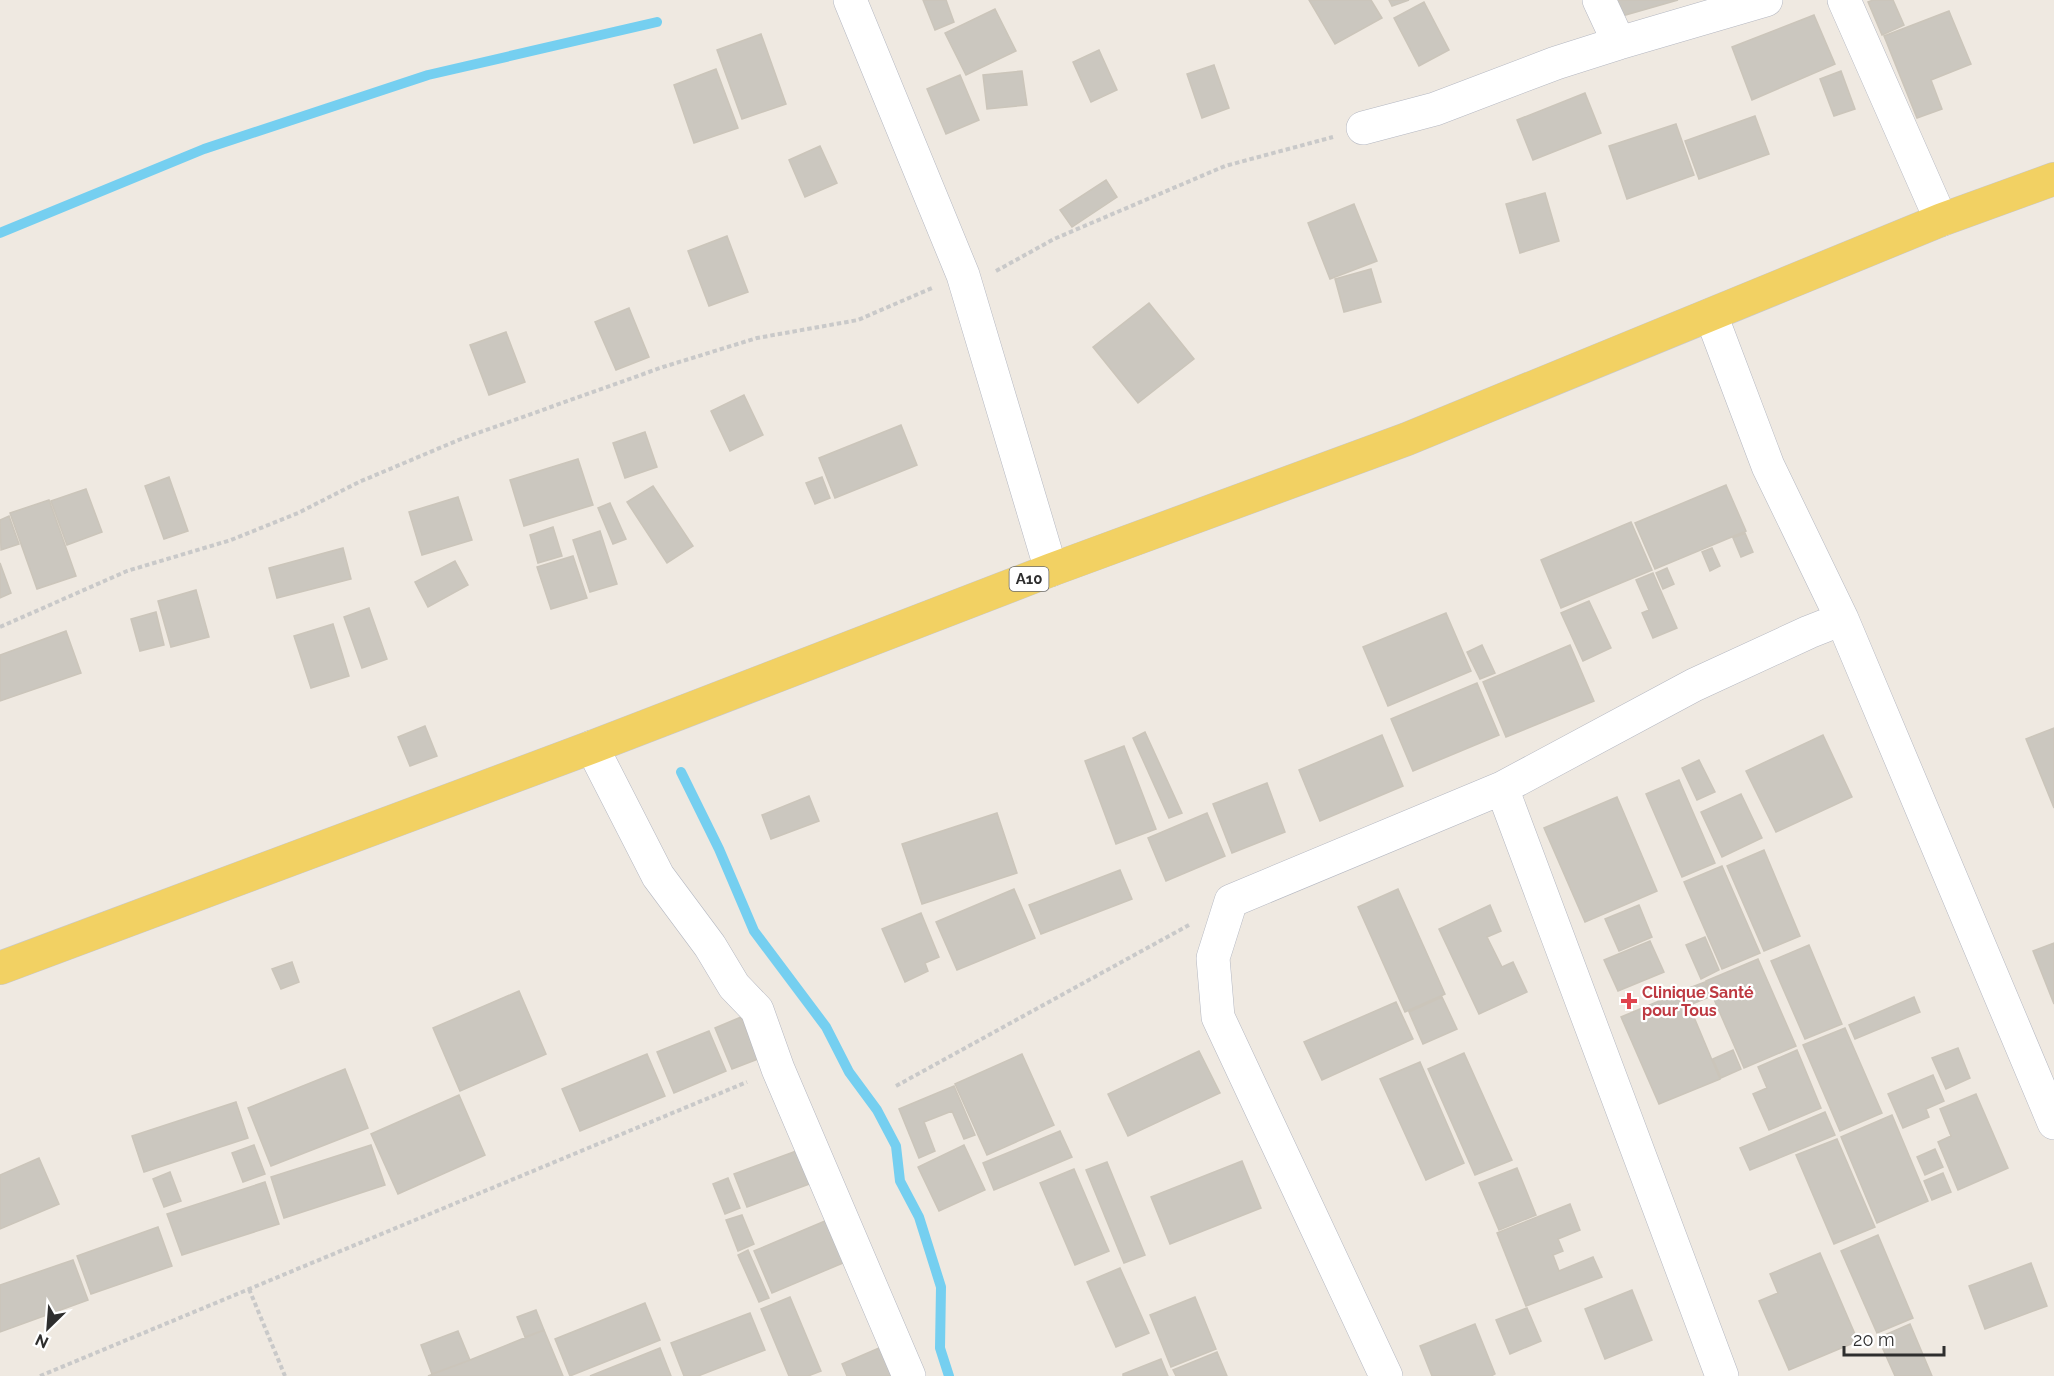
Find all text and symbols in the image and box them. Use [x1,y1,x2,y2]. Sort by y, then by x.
road number: A10 [1010,567,1048,591]
place label: Clinique Santé pour Tous [1642,983,1754,1020]
marker: Clinique Santé pour Tous [1620,992,1638,1010]
north arrow [18,1298,78,1358]
scale bar [1844,1319,1944,1357]
text: 20 m [1853,1329,1895,1350]
text: N [32,1330,51,1352]

